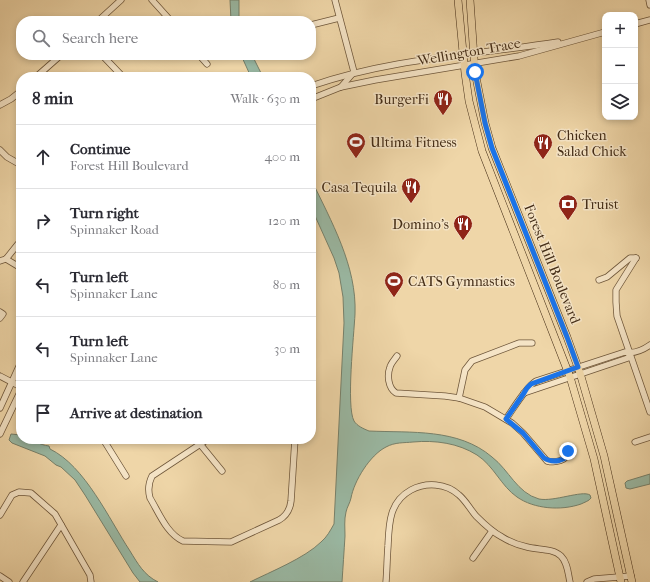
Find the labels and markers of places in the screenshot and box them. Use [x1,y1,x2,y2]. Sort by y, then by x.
restaurant icon: BurgerFi [432,88,454,116]
place label: BurgerFi [374,91,429,108]
place label: Chicken Salad Chick [557,127,627,160]
sports icon: Ultima Fitness [345,131,367,159]
restaurant icon: Chicken Salad Chick [532,132,554,160]
place label: Ultima Fitness [370,134,457,151]
restaurant icon: Casa Tequila [400,176,422,204]
place label: Casa Tequila [322,179,398,196]
bank icon: Truist [557,193,579,221]
place label: Truist [582,196,619,213]
restaurant icon: Domino's [452,213,474,241]
place label: Domino's [392,216,449,233]
sports icon: CATS Gymnastics [383,270,405,298]
place label: CATS Gymnastics [408,273,515,290]

